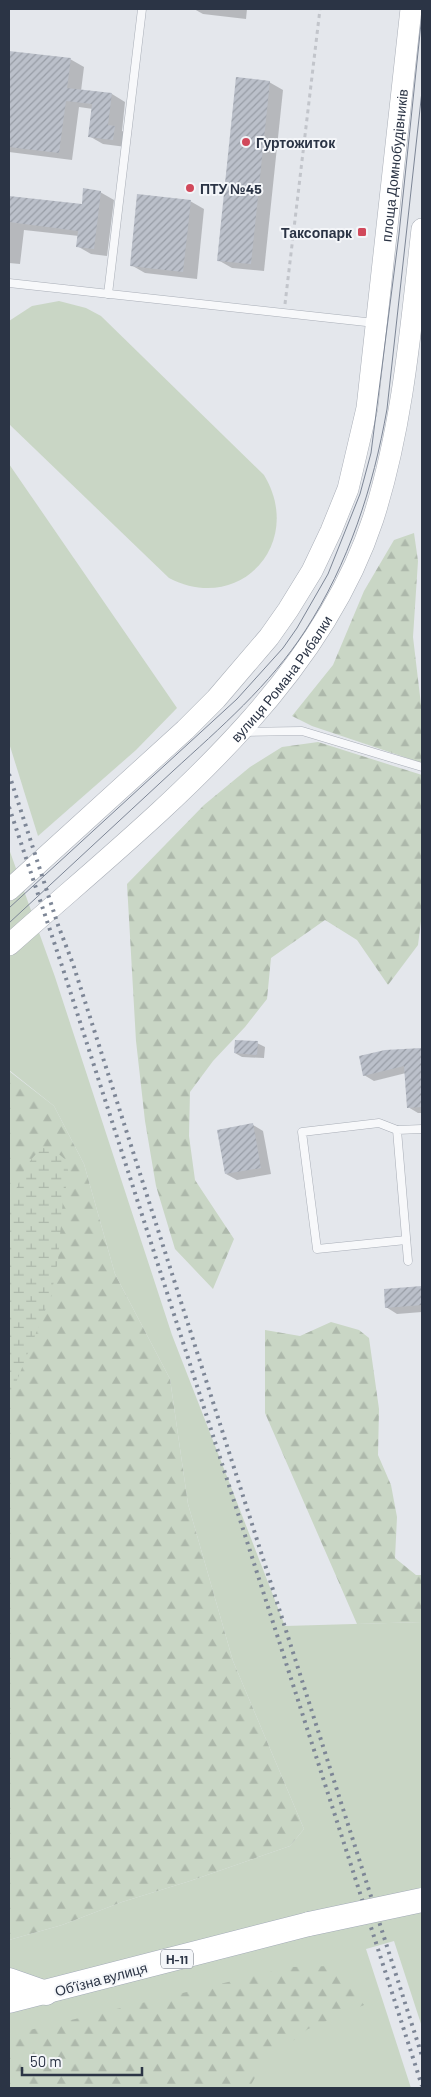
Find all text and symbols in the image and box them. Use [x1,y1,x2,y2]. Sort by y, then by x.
street label: площа Домнобудівників [377,88,411,243]
place label: Гуртожиток [256,134,336,151]
marker: Гуртожиток [240,136,252,148]
place label: ПТУ №45 [200,180,262,197]
marker: ПТУ №45 [184,182,196,194]
place label: Таксопарк [281,224,353,241]
marker: Таксопарк [356,226,368,238]
street label: вулиця Романа Рибалки [227,612,335,745]
road number: Н-11 [161,1950,193,1968]
street label: Обʼїзна вулиця [53,1959,149,1999]
scale bar [22,2044,142,2076]
text: 50 m [30,2052,62,2070]

